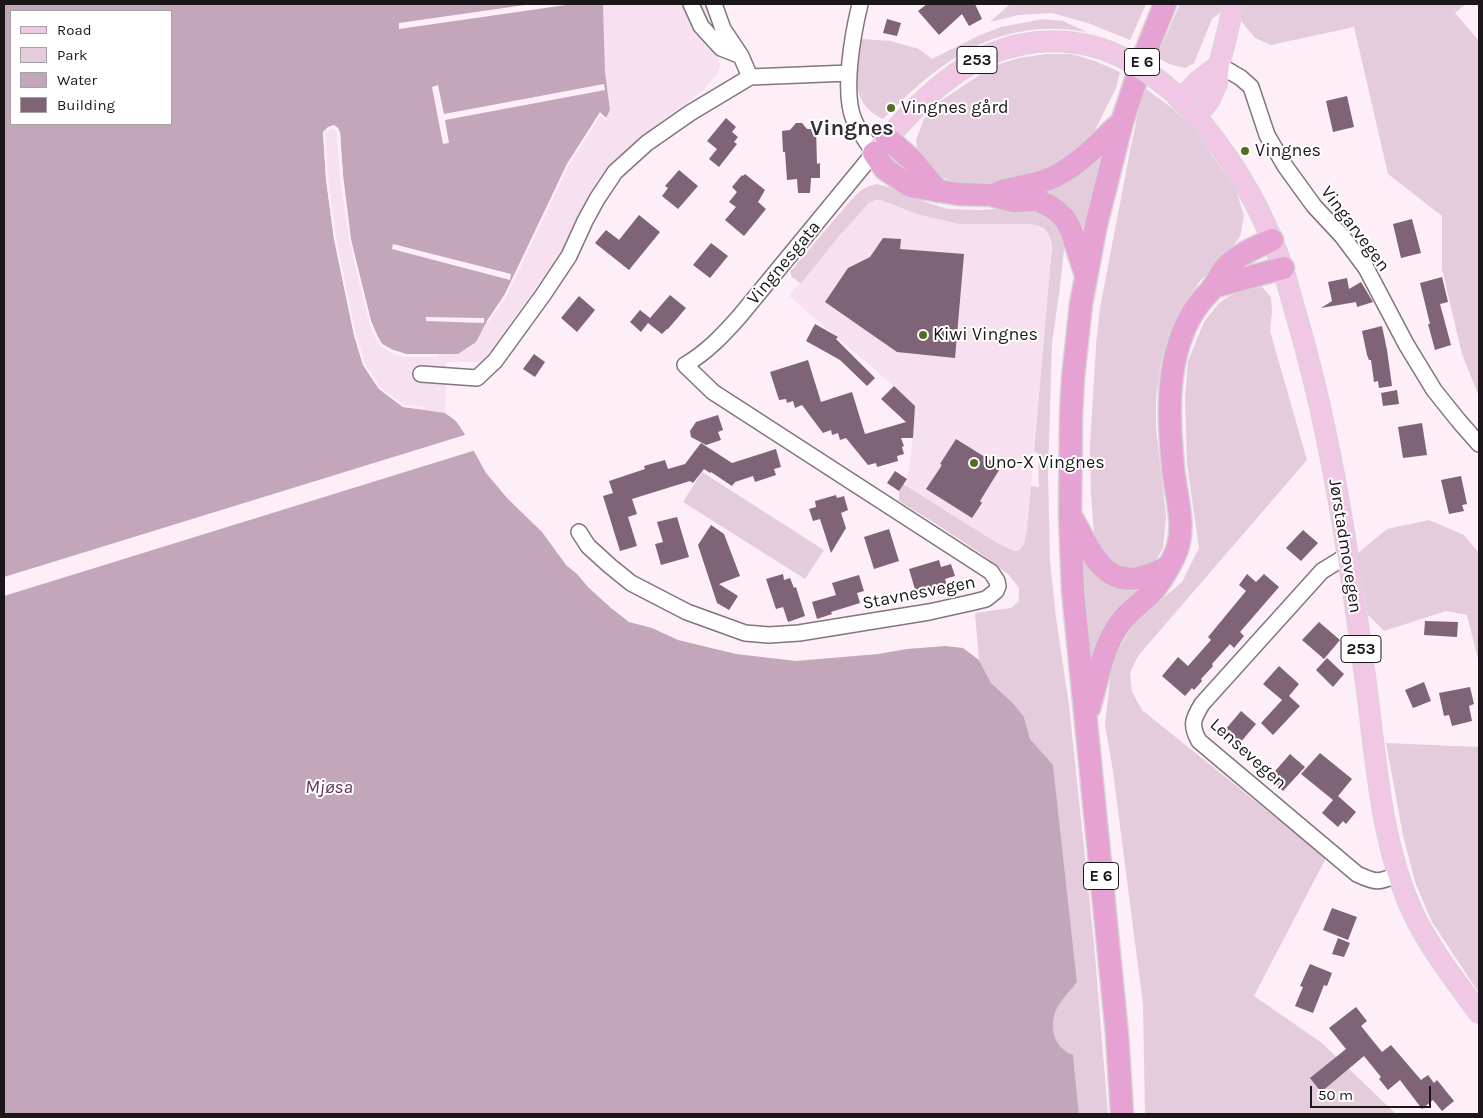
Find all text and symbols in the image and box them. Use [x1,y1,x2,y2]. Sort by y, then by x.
legend [10,10,172,125]
text: Road [57,21,92,39]
text: Park [57,46,87,64]
road number: 253 [957,46,997,74]
road number: E 6 [1124,48,1160,76]
text: Water [57,71,97,89]
text: Building [57,96,115,114]
place label: Vingnes gård [901,97,1009,119]
marker: Vingnes gård [885,102,897,114]
district label: Vingnes [810,116,894,142]
place label: Vingnes [1255,140,1321,162]
marker: Vingnes [1239,145,1251,157]
street label: Vingarvegen [1316,182,1394,276]
street label: Vingnesgata [743,217,825,309]
place label: Kiwi Vingnes [933,324,1038,346]
marker: Kiwi Vingnes [917,329,929,341]
place label: Uno-X Vingnes [984,452,1105,474]
marker: Uno-X Vingnes [968,457,980,469]
street label: Jørstadmovegen [1324,477,1366,615]
street label: Stavnesvegen [861,571,977,615]
road number: 253 [1341,636,1381,662]
street label: Lensevegen [1205,714,1291,794]
water label: Mjøsa [305,777,353,799]
road number: E 6 [1084,862,1118,889]
scale bar [1313,1076,1434,1108]
text: 50 m [1318,1086,1353,1104]

